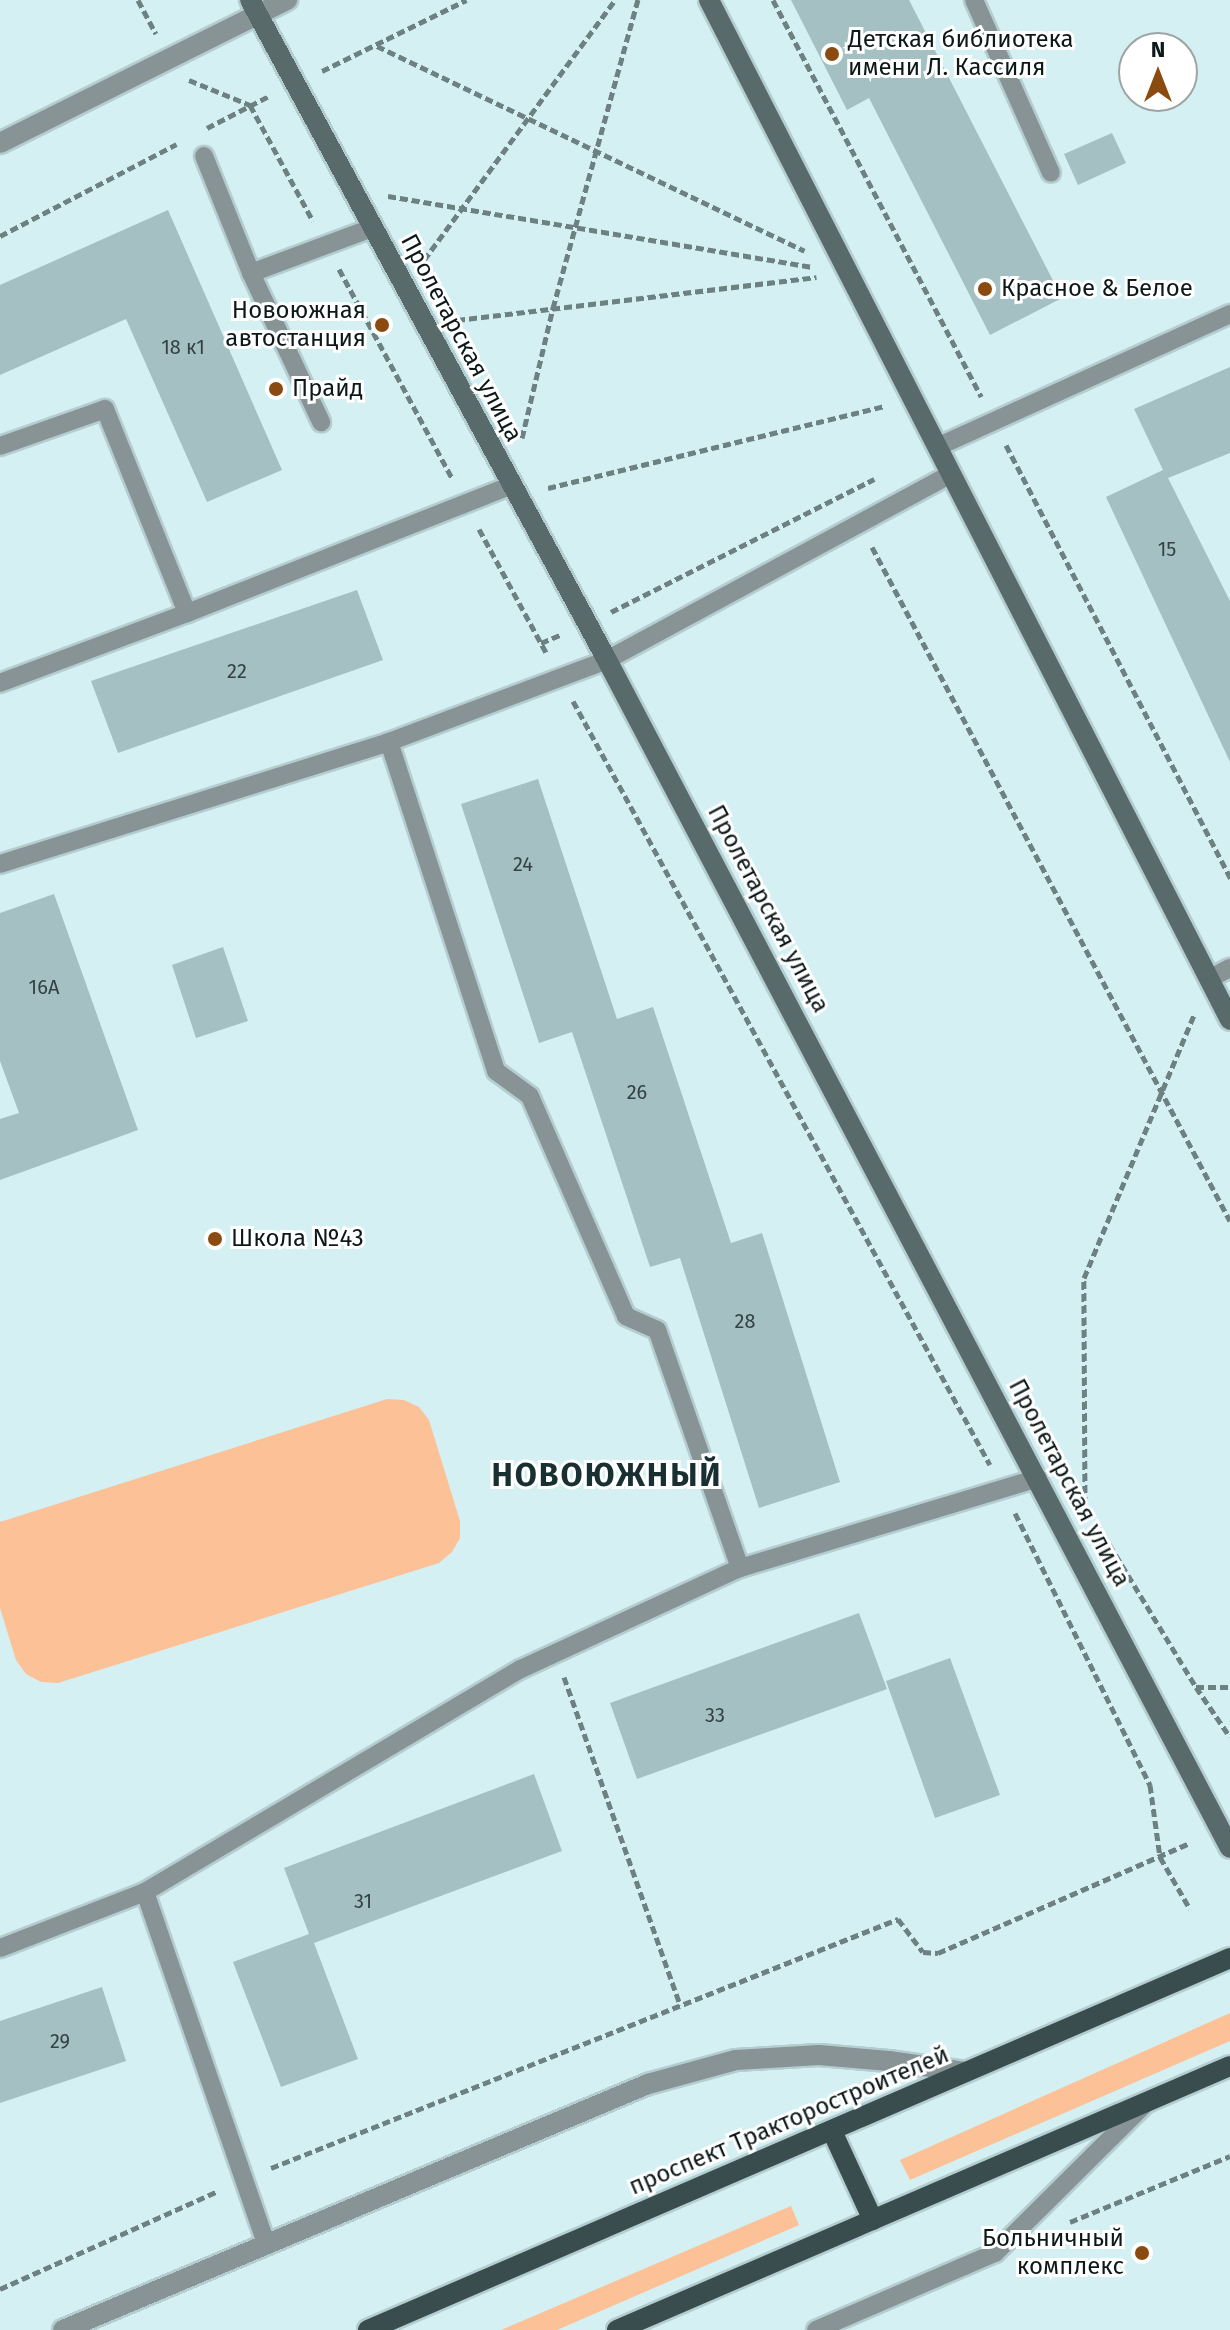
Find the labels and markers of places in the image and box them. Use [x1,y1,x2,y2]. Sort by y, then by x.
place label: Детская библиотека имени Л. Кассиля [848,26,1074,82]
marker: Детская библиотека имени Л. Кассиля [823,45,841,63]
place label: Красное & Белое [1001,275,1193,303]
marker: Красное & Белое [976,280,994,298]
place label: Новоюжная автостанция [225,297,366,353]
marker: Новоюжная автостанция [373,316,391,334]
place label: Прайд [292,375,363,403]
marker: Прайд [267,380,285,398]
place label: Школа №43 [231,1225,364,1253]
marker: Школа №43 [206,1230,224,1248]
place label: Больничный комплекс [982,2225,1124,2281]
marker: Больничный комплекс [1131,2242,1153,2264]

